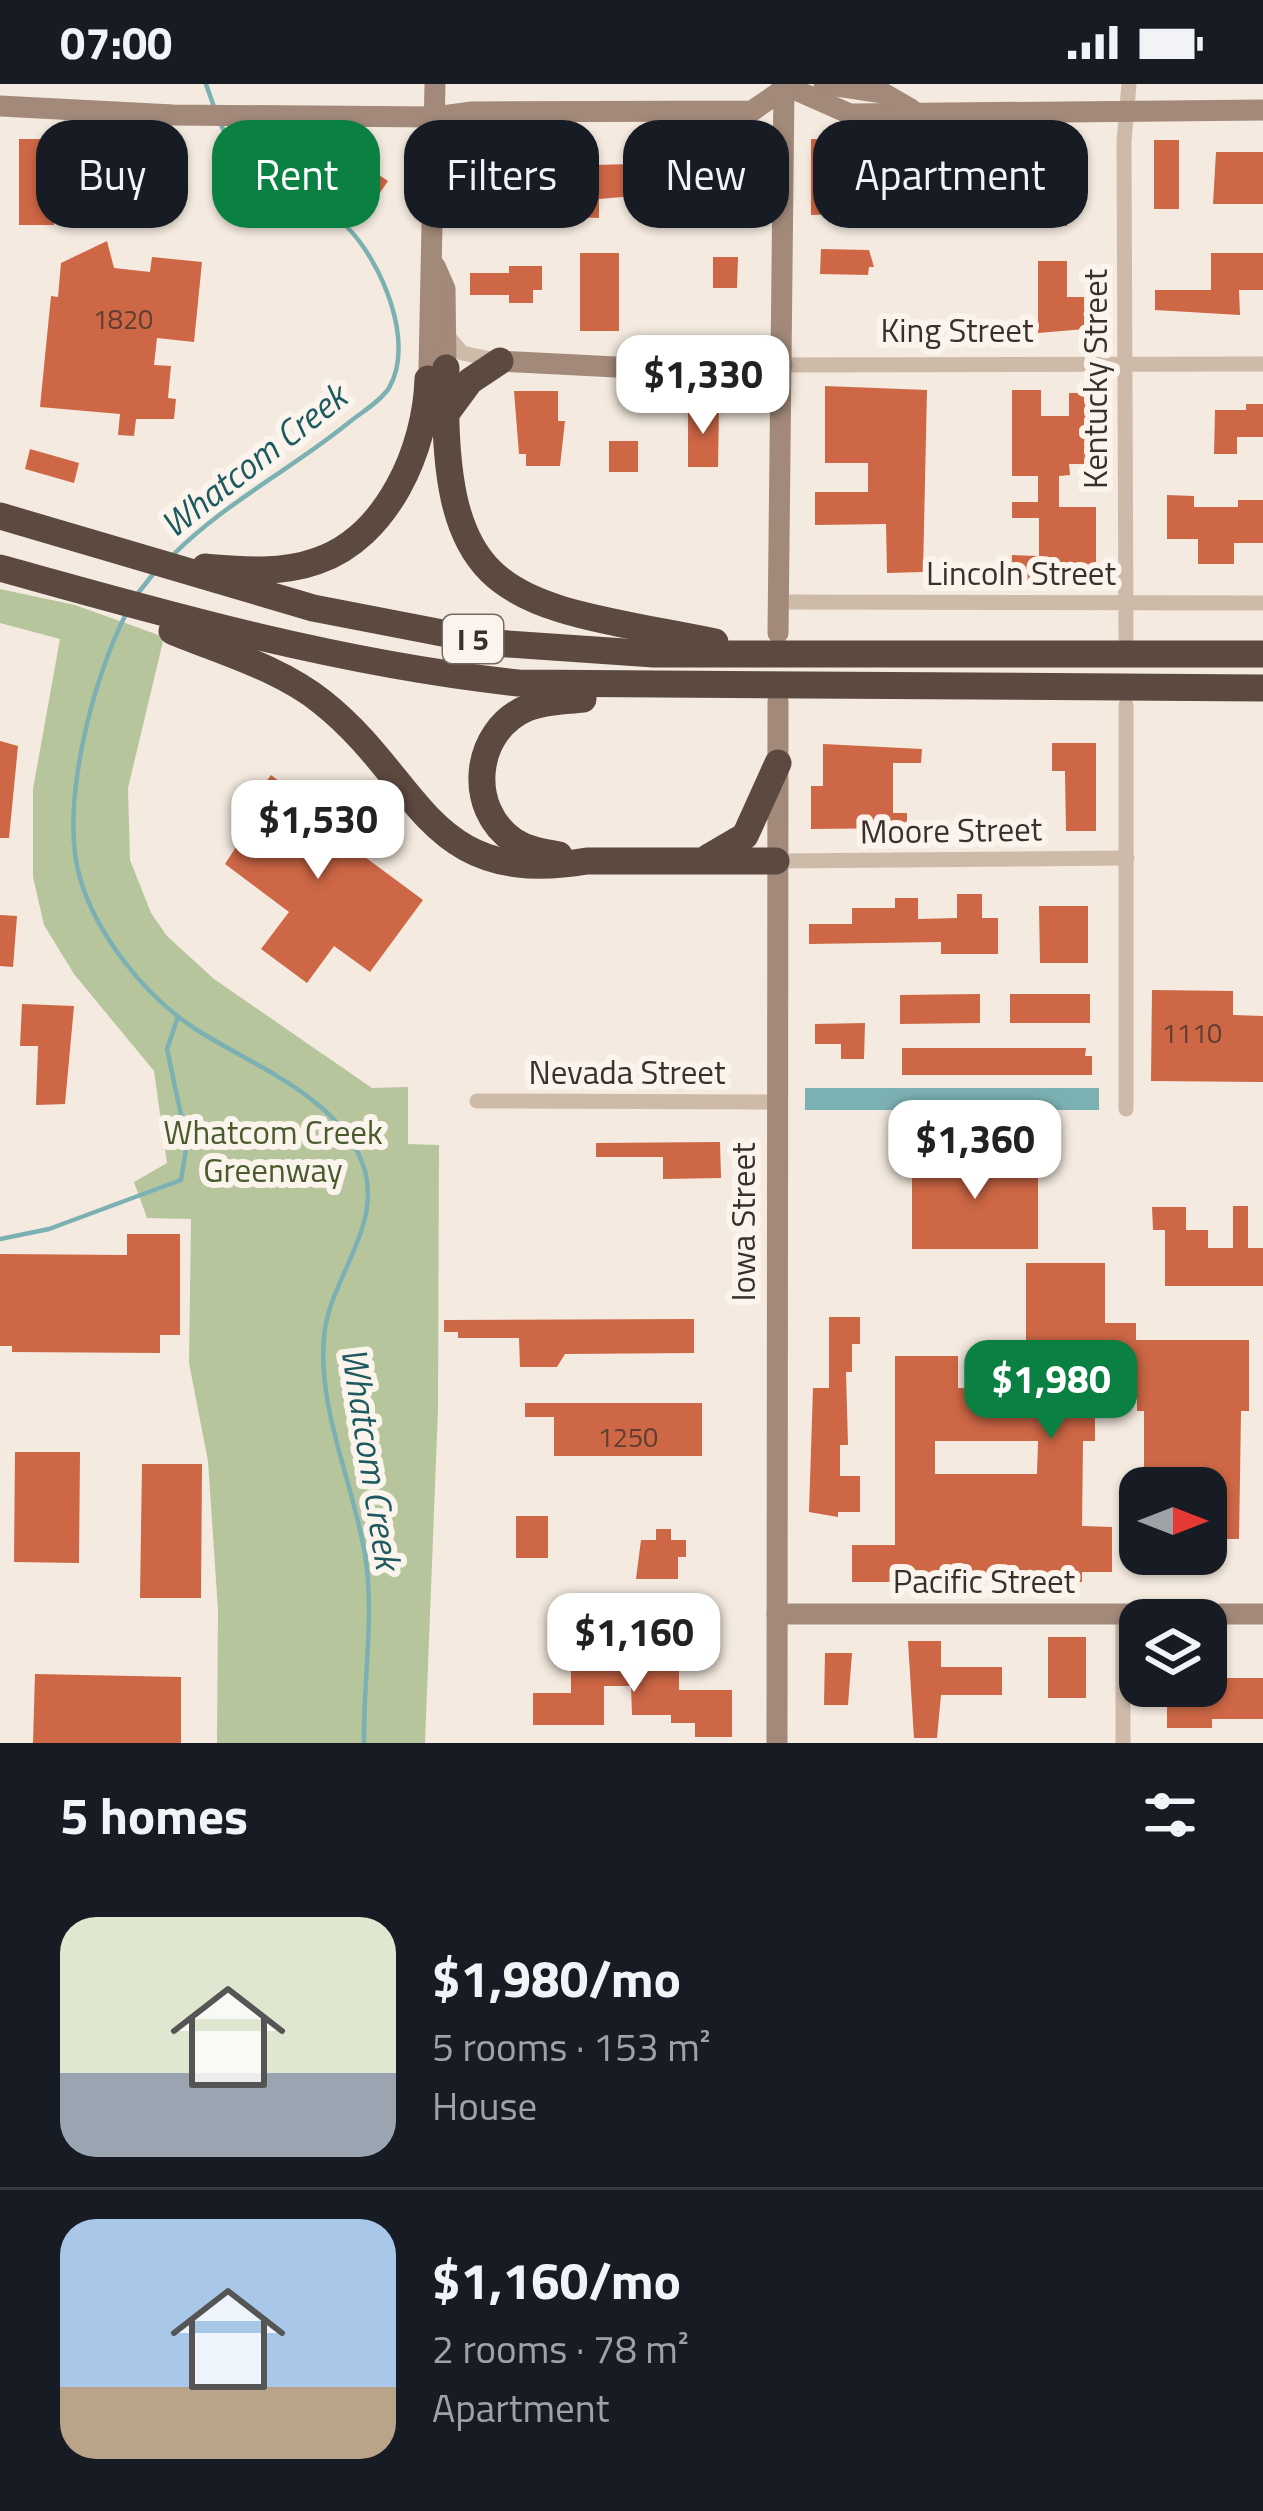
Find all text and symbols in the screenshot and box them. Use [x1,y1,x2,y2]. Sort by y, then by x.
text: 07:00 [60,8,172,76]
chip: Buy [36,120,188,228]
chip: Rent [212,120,380,228]
chip: Filters [404,120,599,228]
chip: New [623,120,789,228]
chip: Apartment [813,120,1088,228]
street label: Kentucky Street [1070,269,1120,489]
house number: 1820 [93,298,153,339]
street label: King Street [880,305,1034,355]
pin: $1,330 [605,335,801,437]
text: $1,330 [643,344,763,403]
water label: Whatcom Creek [148,367,361,550]
street label: Lincoln Street [926,548,1116,598]
road number: I 5 [443,615,503,663]
pin: $1,530 [220,780,416,882]
text: $1,530 [258,789,378,848]
street label: Moore Street [859,803,1043,857]
house number: 1110 [1162,1012,1222,1053]
street label: Nevada Street [528,1047,726,1097]
pin: $1,360 [877,1100,1073,1202]
park label: Whatcom Creek Greenway [163,1107,383,1195]
text: $1,360 [915,1109,1035,1168]
street label: Iowa Street [718,1142,768,1302]
pin: $1,980 [953,1340,1149,1442]
water label: Whatcom Creek [327,1343,417,1577]
text: $1,980 [991,1349,1111,1408]
house number: 1250 [598,1416,658,1457]
north arrow [1119,1467,1227,1575]
map controls [1119,1467,1227,1707]
street label: Pacific Street [893,1556,1076,1606]
pin: $1,160 [536,1593,732,1695]
button: layers [1119,1599,1227,1707]
text: $1,160 [574,1602,694,1661]
text: 5 homes [60,1776,248,1854]
icon: filters [1137,1782,1203,1848]
text: $1,980/mo [432,1939,681,2017]
icon: home [156,1965,300,2109]
text: 5 rooms · 153 m² [432,2017,711,2076]
text: House [432,2076,537,2135]
text: $1,160/mo [432,2241,681,2319]
icon: home [156,2267,300,2411]
text: 2 rooms · 78 m² [432,2319,689,2378]
text: Apartment [432,2378,609,2437]

